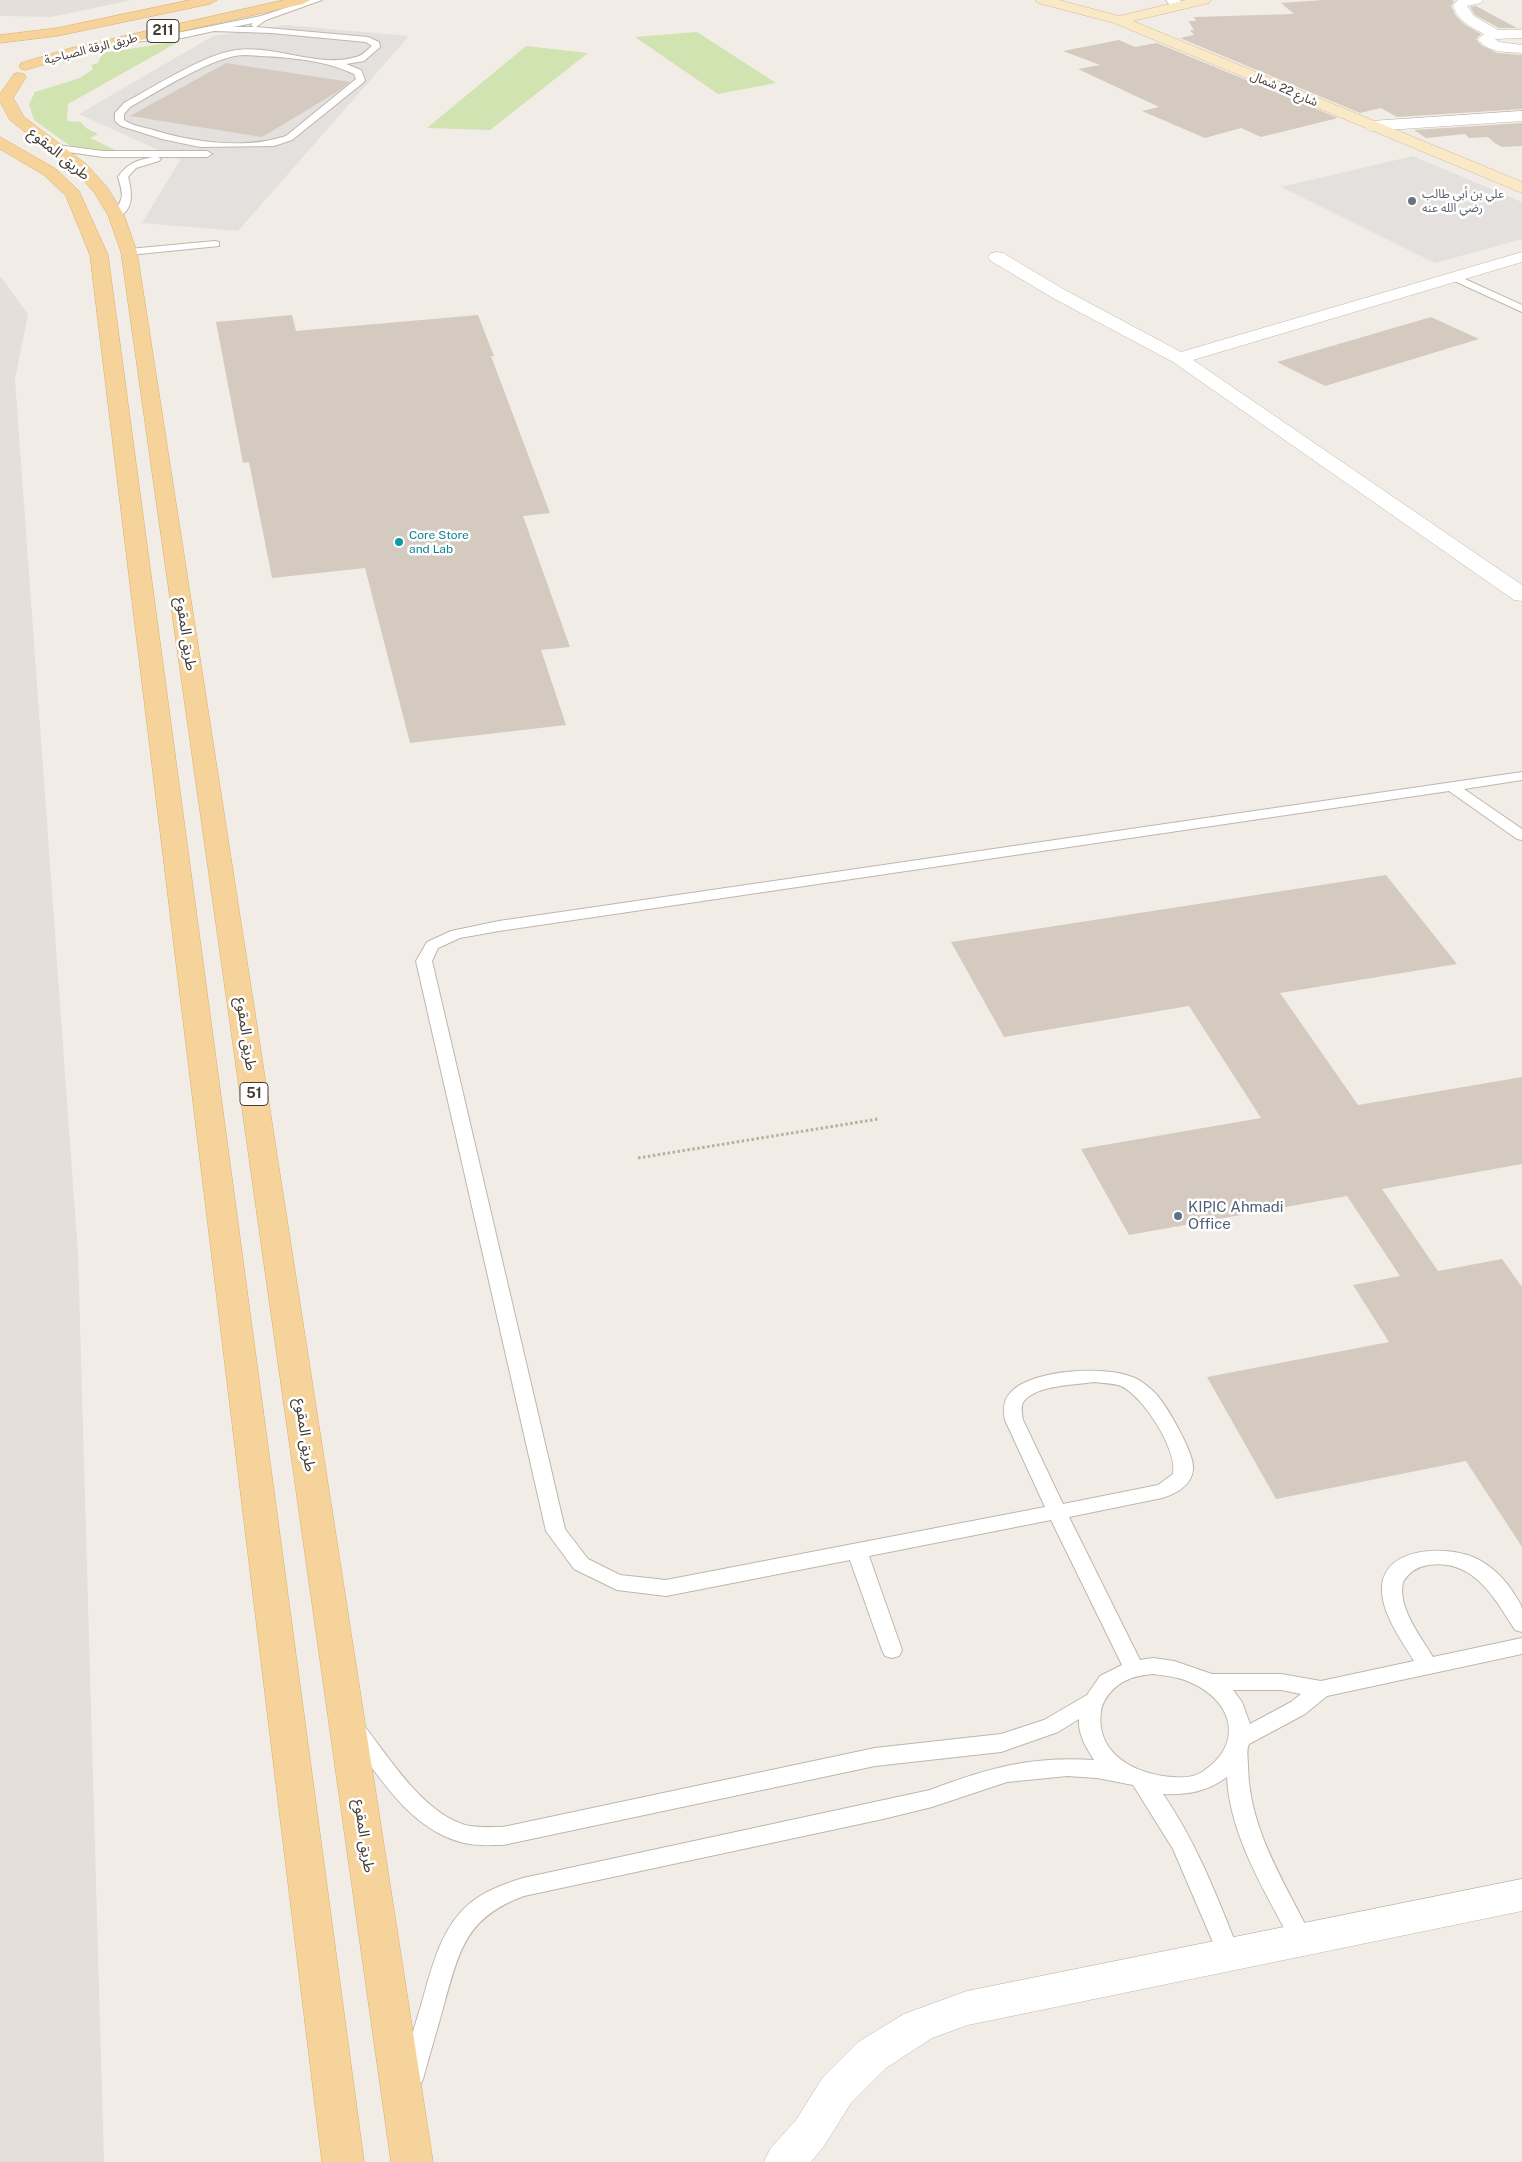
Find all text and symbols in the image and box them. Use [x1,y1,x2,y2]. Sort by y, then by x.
road number: 211 [147,20,179,42]
street label: طريق الرقة الصباحية [43,30,139,68]
street label: شارع 22 شمال [1248,68,1320,110]
street label: طريق المقوع [25,124,93,184]
place label: علي بن أبي طالب رضي الله عنه [1422,187,1504,215]
marker: علي بن أبي طالب رضي الله عنه [1406,195,1418,207]
place label: Core Store and Lab [409,528,469,556]
marker: Core Store and Lab [393,536,405,548]
street label: طريق المقوع [172,596,200,672]
street label: طريق المقوع [232,996,260,1072]
road number: 51 [240,1082,268,1106]
place label: KIPIC Ahmadi Office [1188,1198,1284,1233]
marker: KIPIC Ahmadi Office [1172,1210,1184,1222]
street label: طريق المقوع [291,1397,319,1473]
street label: طريق المقوع [350,1798,378,1874]

